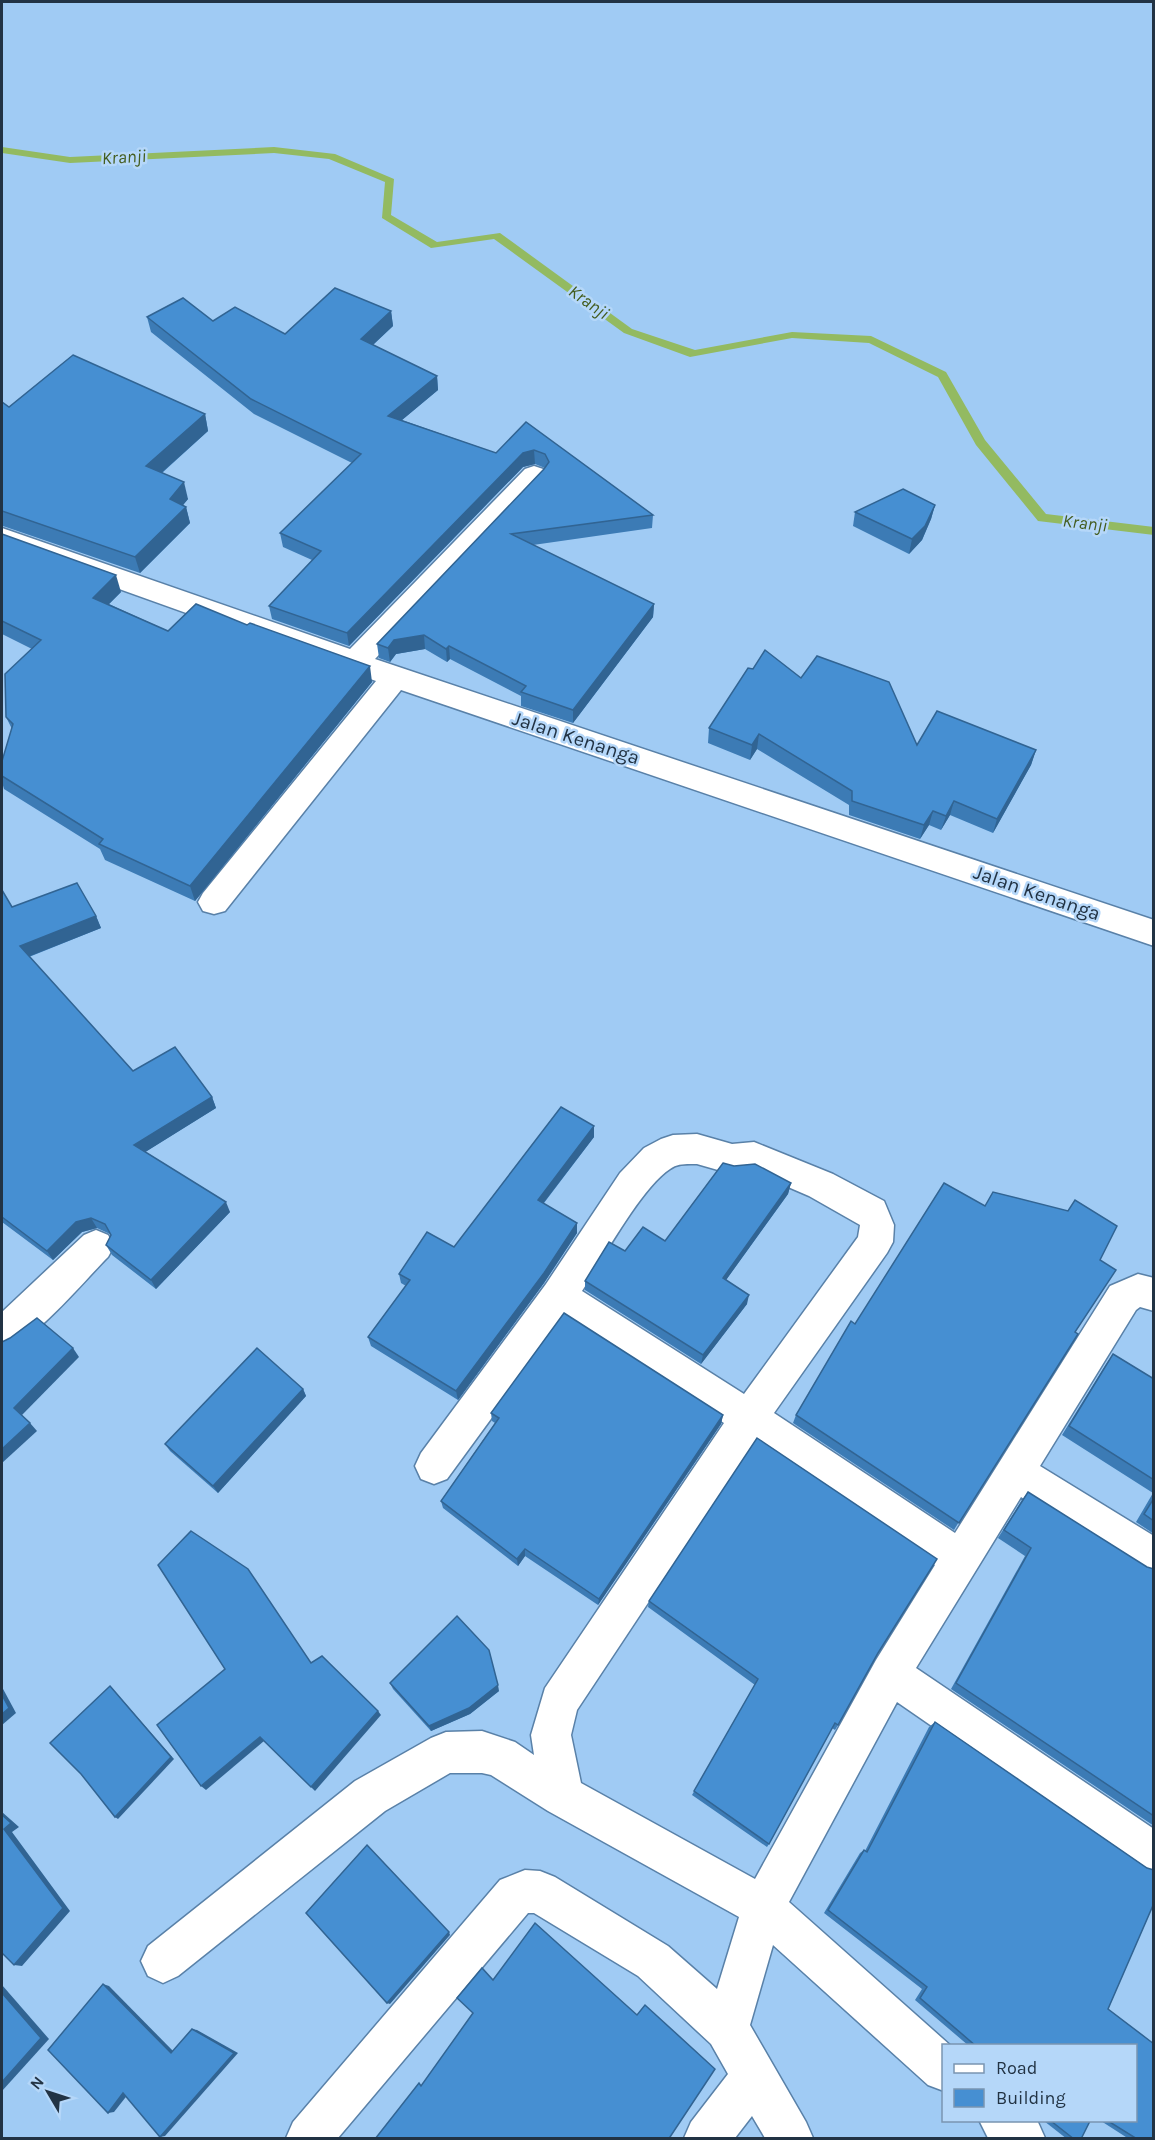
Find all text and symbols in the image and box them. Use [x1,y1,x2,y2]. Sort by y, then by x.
water label: Kranji [101,145,147,169]
water label: Kranji [564,280,614,324]
water label: Kranji [1061,509,1109,537]
street label: Jalan Kenanga [509,707,643,769]
street label: Jalan Kenanga [971,861,1103,925]
legend [942,2044,1137,2122]
text: Road [996,2057,1037,2079]
north arrow [18,2062,78,2122]
text: N [26,2072,48,2093]
text: Building [996,2087,1066,2109]

